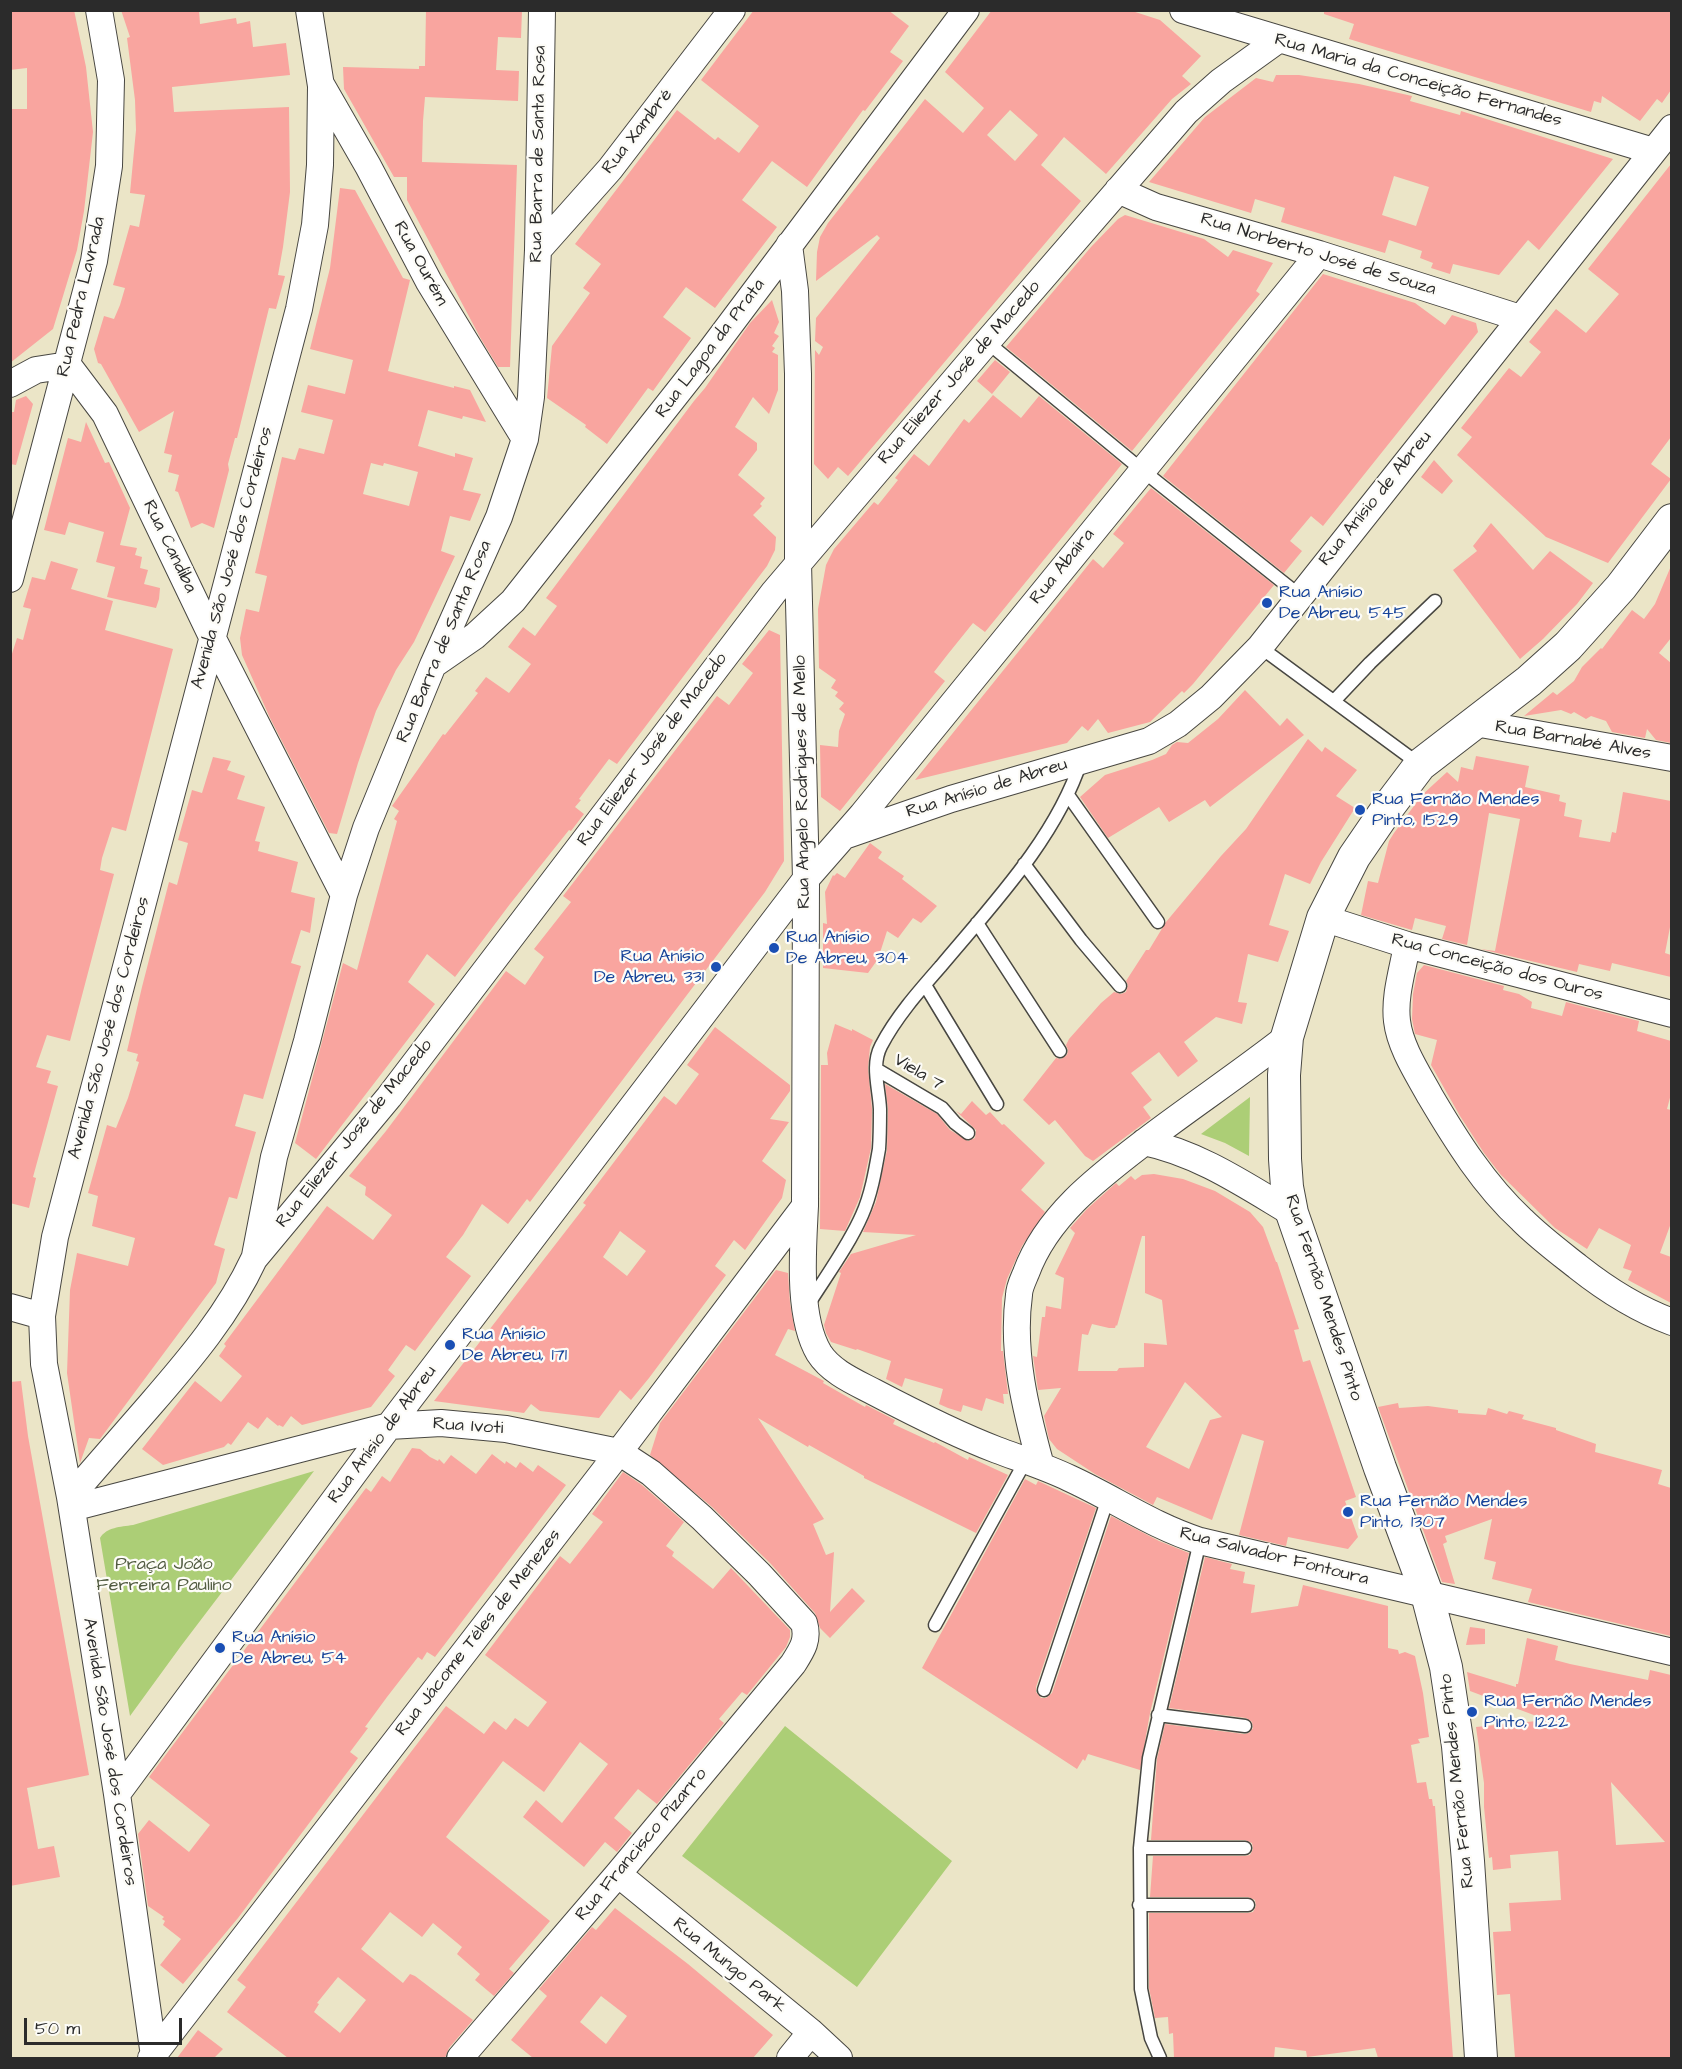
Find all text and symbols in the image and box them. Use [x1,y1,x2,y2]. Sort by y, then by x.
street label: Rua Maria da Conceição Fernandes [1272,30,1564,132]
street label: Rua Barra de Santa Rosa [526,45,552,263]
street label: Rua Xambré [598,85,678,179]
street label: Rua Norberto José de Souza [1198,209,1438,301]
street label: Rua Pedra Lavrada [53,215,111,379]
street label: Rua Ourém [388,218,452,310]
street label: Rua Lagoa da Prata [652,275,770,423]
street label: Rua Eliezer José de Macedo [874,277,1046,469]
street label: Avenida São José dos Cordeiros [188,424,278,692]
street label: Rua Anísio de Abreu [1315,427,1437,571]
street label: Rua Candiba [137,497,201,597]
street label: Rua Abaíra [1026,525,1100,609]
street label: Rua Barra de Santa Rosa [393,538,497,746]
place label: Rua Anísio De Abreu, 545 [1279,582,1406,624]
marker: Rua Anísio De Abreu, 545 [1260,596,1274,610]
street label: Rua Eliezer José de Macedo [573,649,733,851]
street label: Rua Angelo Rodrigues de Mello [790,655,816,909]
street label: Rua Barnabé Alves [1493,717,1653,765]
street label: Rua Anísio de Abreu [904,754,1070,824]
place label: Rua Fernão Mendes Pinto, 1529 [1372,789,1540,832]
marker: Rua Fernão Mendes Pinto, 1529 [1353,803,1367,817]
street label: Avenida São José dos Cordeiros [65,894,155,1162]
place label: Rua Anísio De Abreu, 304 [786,927,908,970]
street label: Rua Conceição dos Ouros [1389,929,1605,1007]
marker: Rua Anísio De Abreu, 304 [767,941,781,955]
place label: Rua Anísio De Abreu, 331 [594,946,704,988]
marker: Rua Anísio De Abreu, 331 [709,960,723,974]
street label: Rua Eliezer José de Macedo [272,1035,438,1233]
street label: Viela 7 [889,1050,947,1096]
street label: Rua Fernão Mendes Pinto [1279,1192,1367,1404]
place label: Rua Anísio De Abreu, 171 [462,1324,567,1366]
marker: Rua Anísio De Abreu, 171 [443,1338,457,1352]
street label: Rua Anísio de Abreu [324,1362,442,1508]
street label: Rua Ivoti [432,1414,504,1440]
place label: Rua Fernão Mendes Pinto, 1307 [1360,1491,1528,1534]
marker: Rua Fernão Mendes Pinto, 1307 [1341,1505,1355,1519]
street label: Rua Salvador Fontoura [1177,1523,1371,1591]
street label: Rua Jácome Téles de Menezes [392,1525,566,1741]
park label: Praça João Ferreira Paulino [96,1554,232,1596]
street label: Avenida São José dos Cordeiros [77,1617,141,1887]
place label: Rua Anísio De Abreu, 54 [232,1627,346,1670]
marker: Rua Anísio De Abreu, 54 [213,1641,227,1655]
street label: Rua Fernão Mendes Pinto [1436,1673,1480,1889]
place label: Rua Fernão Mendes Pinto, 1222 [1484,1691,1652,1734]
marker: Rua Fernão Mendes Pinto, 1222 [1465,1705,1479,1719]
street label: Rua Francisco Pizarro [572,1764,712,1926]
street label: Rua Mungo Park [668,1914,790,2018]
scale bar [27,2006,184,2044]
text: 50 m [35,2016,80,2041]

